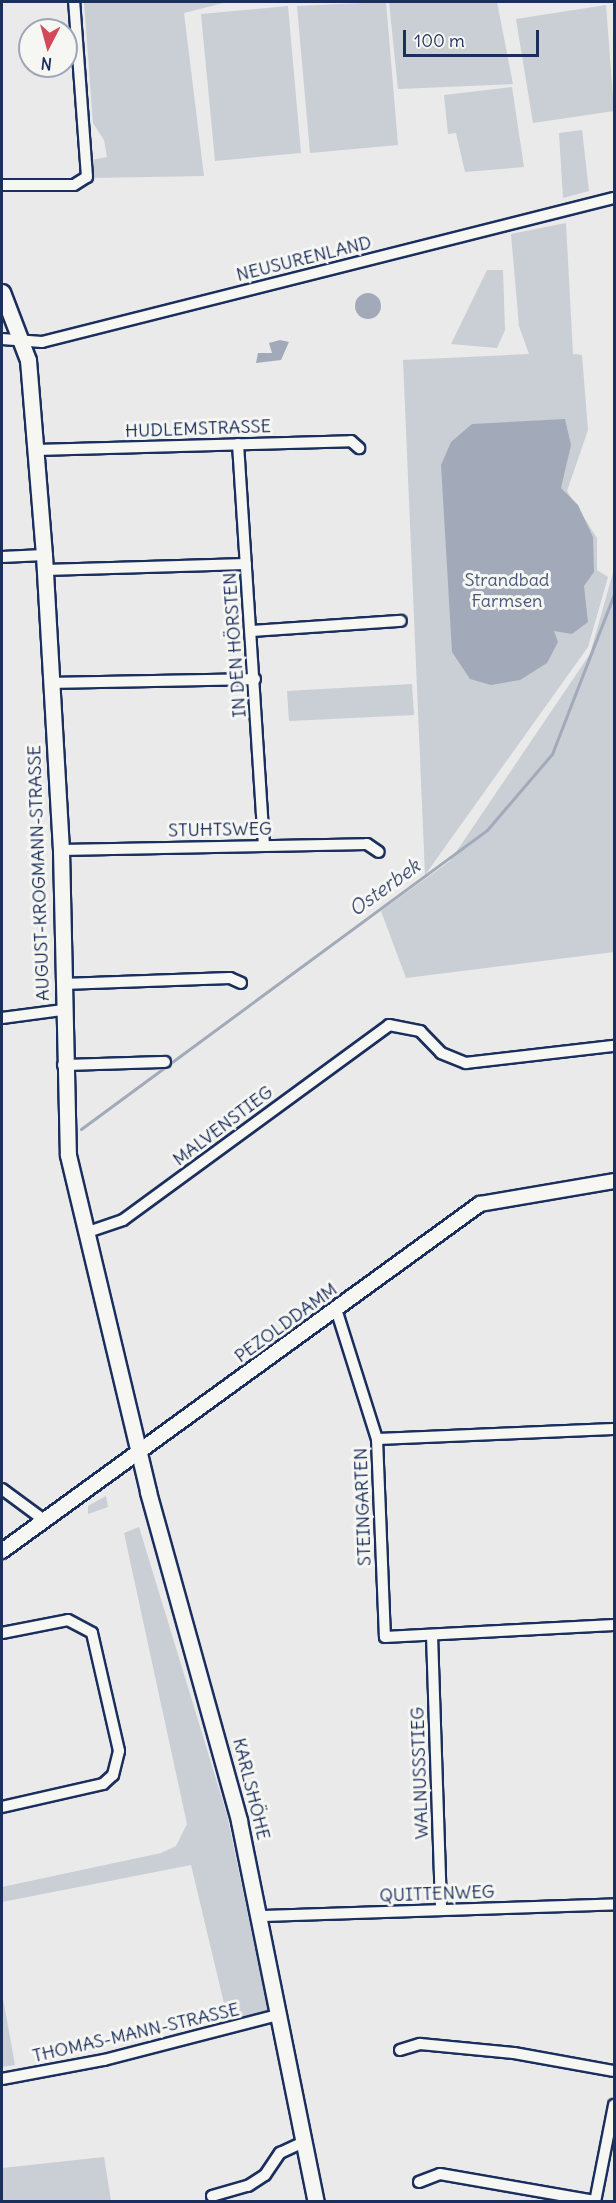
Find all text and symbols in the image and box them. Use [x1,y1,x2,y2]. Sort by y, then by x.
north arrow [18,18,78,78]
scale bar [406,18,542,56]
text: 100 m [414,29,465,52]
text: N [40,53,53,74]
street label: NEUSURENLAND [234,232,374,286]
street label: HUDLEMSTRASSE [125,416,271,442]
park label: Strandbad Farmsen [465,570,549,612]
street label: IN DEN HÖRSTEN [219,572,251,718]
street label: AUGUST-KROGMANN-STRASSE [24,745,54,1001]
street label: STUHTSWEG [168,818,272,842]
water label: Osterbek [344,853,424,921]
street label: MALVENSTIEG [169,1081,277,1171]
street label: PEZOLDDAMM [231,1279,341,1367]
street label: STEINGARTEN [350,1447,376,1567]
street label: WALNUSSSTIEG [407,1706,433,1840]
street label: KARLSHÖHE [228,1736,274,1842]
street label: QUITTENWEG [379,1881,495,1907]
street label: THOMAS-MANN-STRASSE [31,1999,241,2067]

